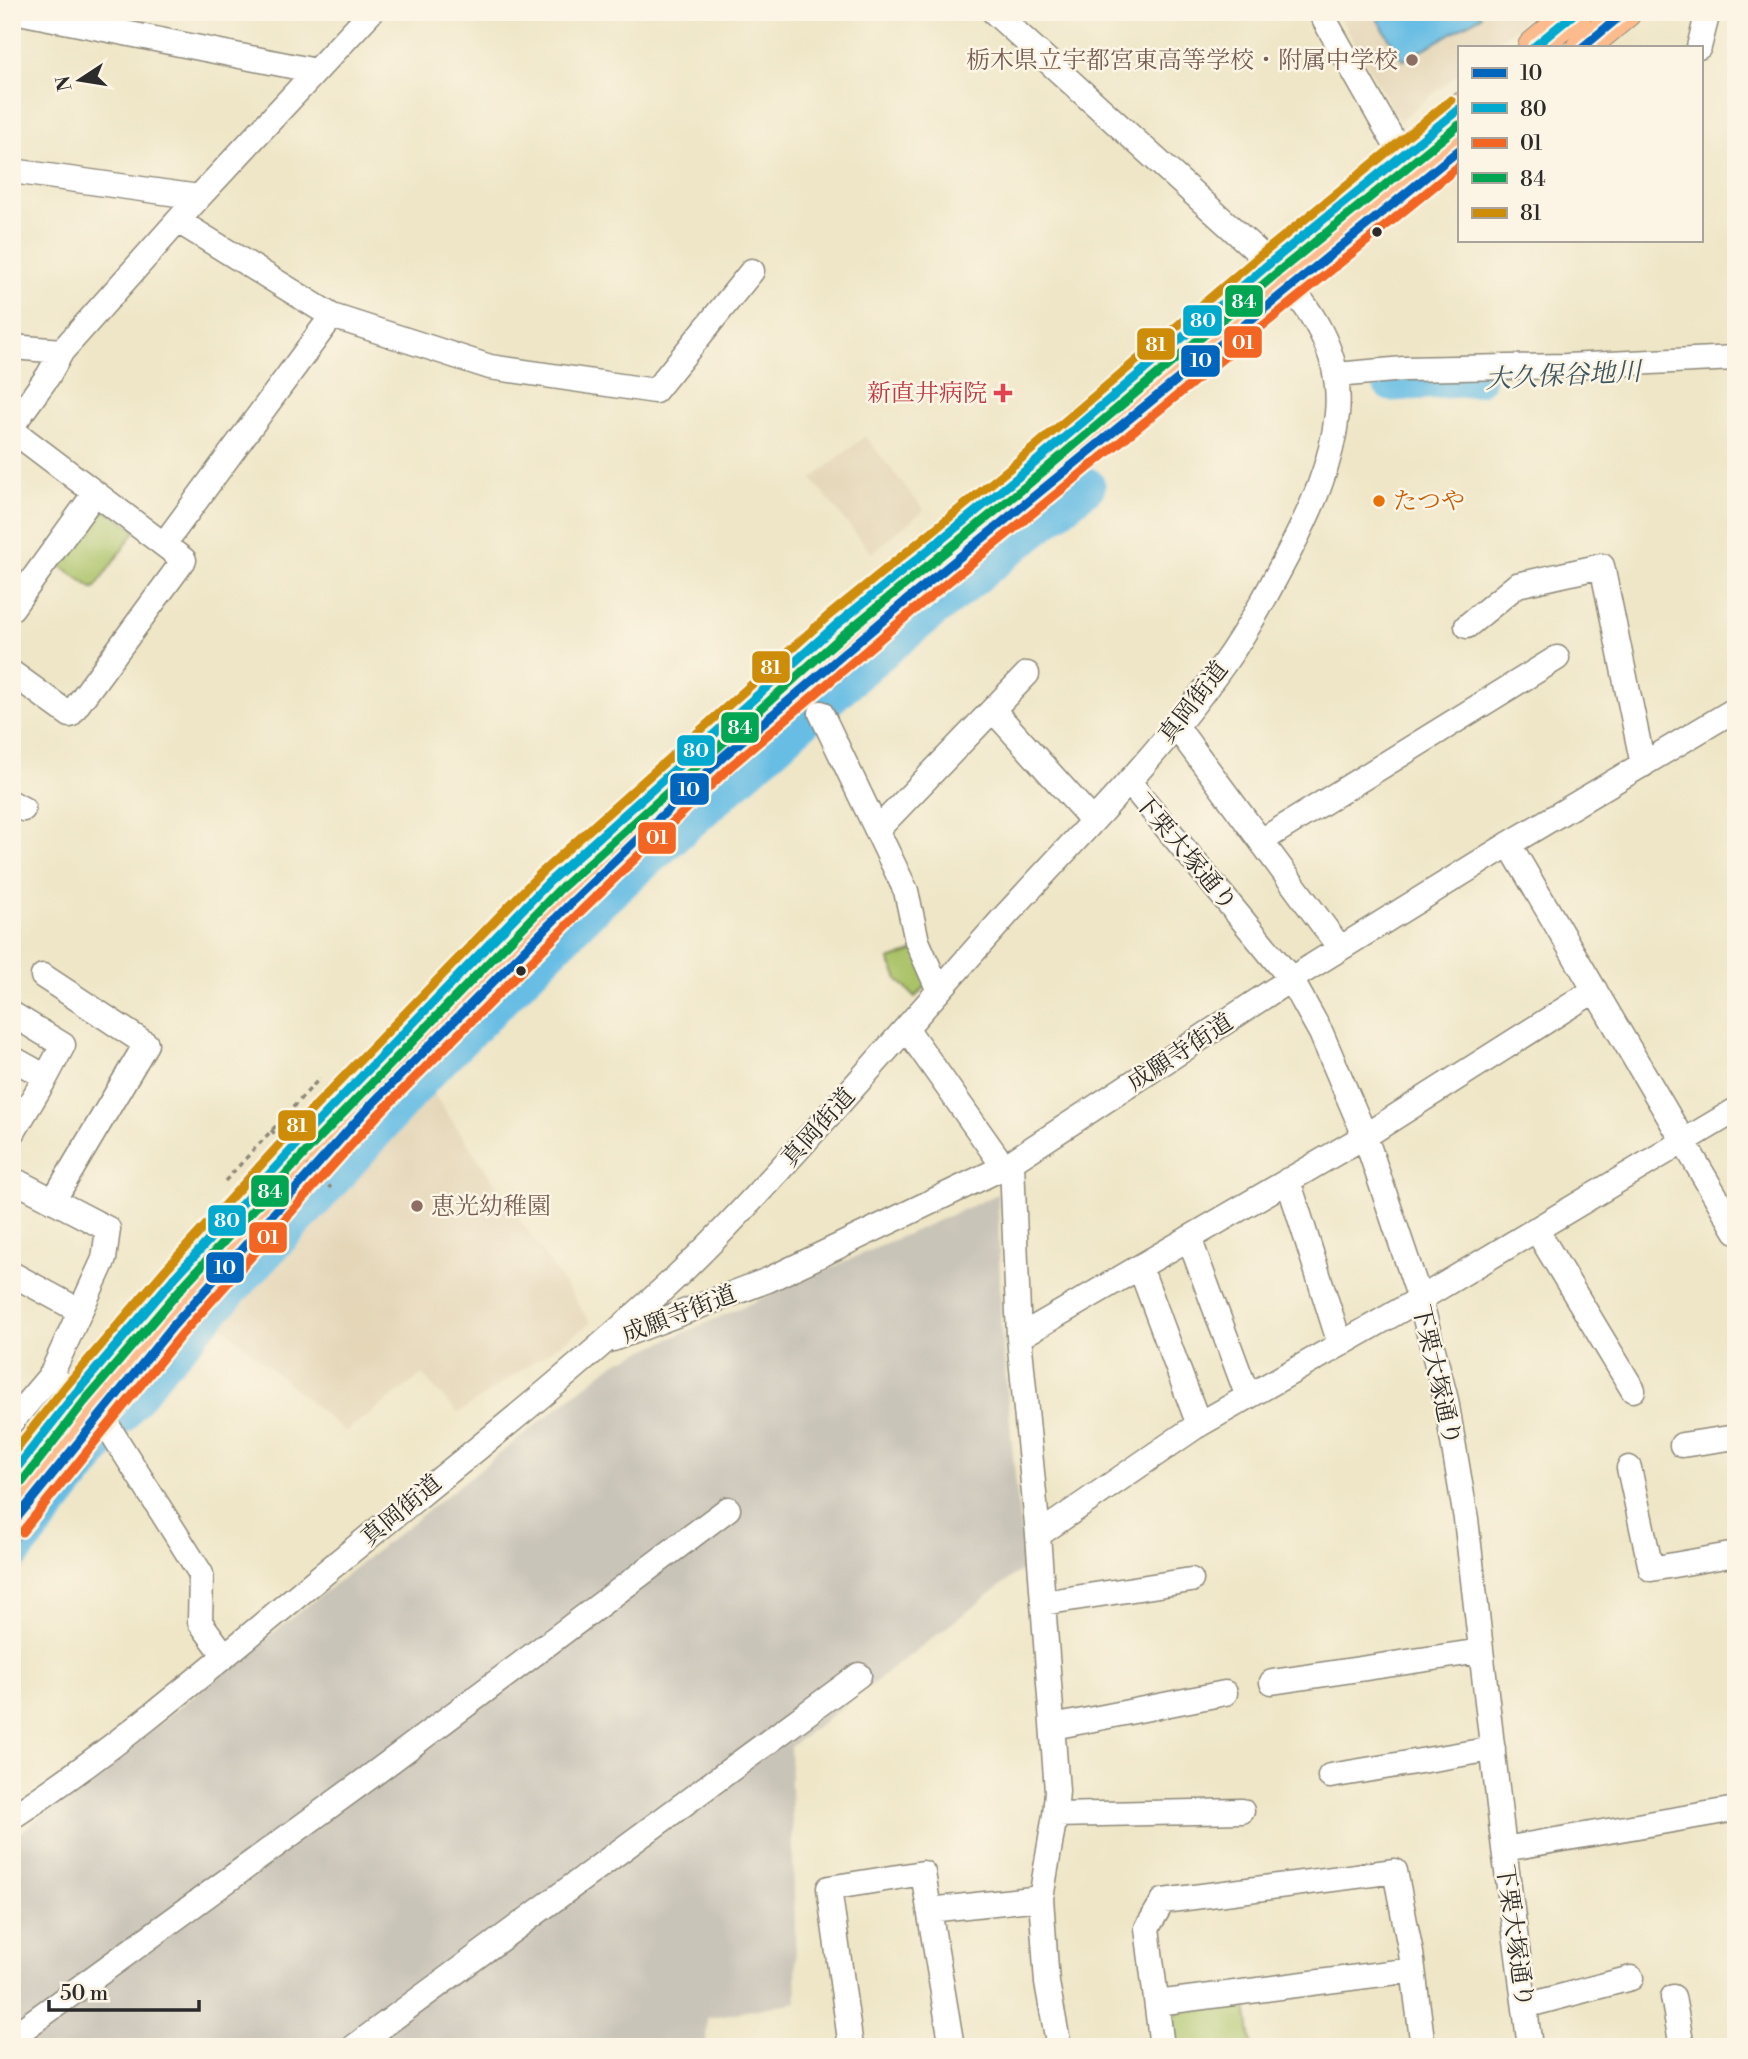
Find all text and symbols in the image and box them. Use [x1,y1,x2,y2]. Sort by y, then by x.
north arrow [46,46,116,116]
place label: 栃木県立宇都宮東高等学校・附属中学校 [966,46,1398,76]
legend [1458,46,1702,242]
marker: 栃木県立宇都宮東高等学校・附属中学校 [1404,52,1420,68]
text: 10 [1520,61,1542,87]
text: N [51,73,78,93]
text: 80 [1520,97,1547,123]
text: 01 [1520,131,1542,157]
text: 84 [1520,167,1546,193]
text: 81 [1520,201,1542,227]
unlabelled marker [1370,225,1384,239]
line badge: 84 [1224,284,1264,318]
text: 84 [1231,290,1257,314]
line badge: 80 [1182,304,1223,337]
text: 80 [1190,309,1216,333]
line badge: 01 [1223,325,1263,359]
line badge: 81 [1136,327,1176,361]
text: 01 [1232,331,1254,355]
text: 81 [1146,333,1166,357]
line badge: 10 [1180,344,1221,378]
text: 10 [1190,349,1212,373]
water label: 大久保谷地川 [1484,356,1645,396]
place label: 新直井病院 [867,379,987,409]
marker: 新直井病院 [993,383,1013,403]
place label: たつや [1393,487,1465,517]
marker: たつや [1371,493,1387,509]
line badge: 81 [751,650,791,684]
text: 81 [761,656,781,680]
street label: 真岡街道 [1152,656,1235,750]
line badge: 84 [720,711,760,744]
text: 84 [727,716,753,740]
line badge: 80 [676,734,716,767]
text: 80 [683,739,709,763]
line badge: 10 [669,772,710,806]
text: 10 [678,778,700,802]
street label: 下栗大塚通り [1127,788,1243,917]
line badge: 01 [637,821,677,855]
text: 01 [646,826,668,850]
unlabelled marker [514,964,528,978]
street label: 成願寺街道 [1122,1008,1239,1098]
street label: 真岡街道 [775,1082,862,1173]
line badge: 81 [277,1109,317,1142]
text: 81 [287,1114,307,1138]
line badge: 84 [250,1174,290,1208]
text: 84 [257,1180,283,1204]
place label: 恵光幼稚園 [431,1192,551,1222]
marker: 恵光幼稚園 [409,1198,425,1214]
line badge: 80 [207,1204,247,1237]
text: 80 [214,1209,240,1233]
line badge: 01 [248,1221,288,1254]
text: 01 [257,1226,279,1250]
line badge: 10 [205,1251,245,1284]
text: 10 [214,1256,236,1280]
street label: 成願寺街道 [618,1279,741,1350]
street label: 下栗大塚通り [1405,1302,1467,1449]
street label: 真岡街道 [355,1468,448,1553]
street label: 下栗大塚通り [1489,1863,1539,2010]
scale bar [49,1968,200,2012]
text: 50 m [60,1981,108,2007]

